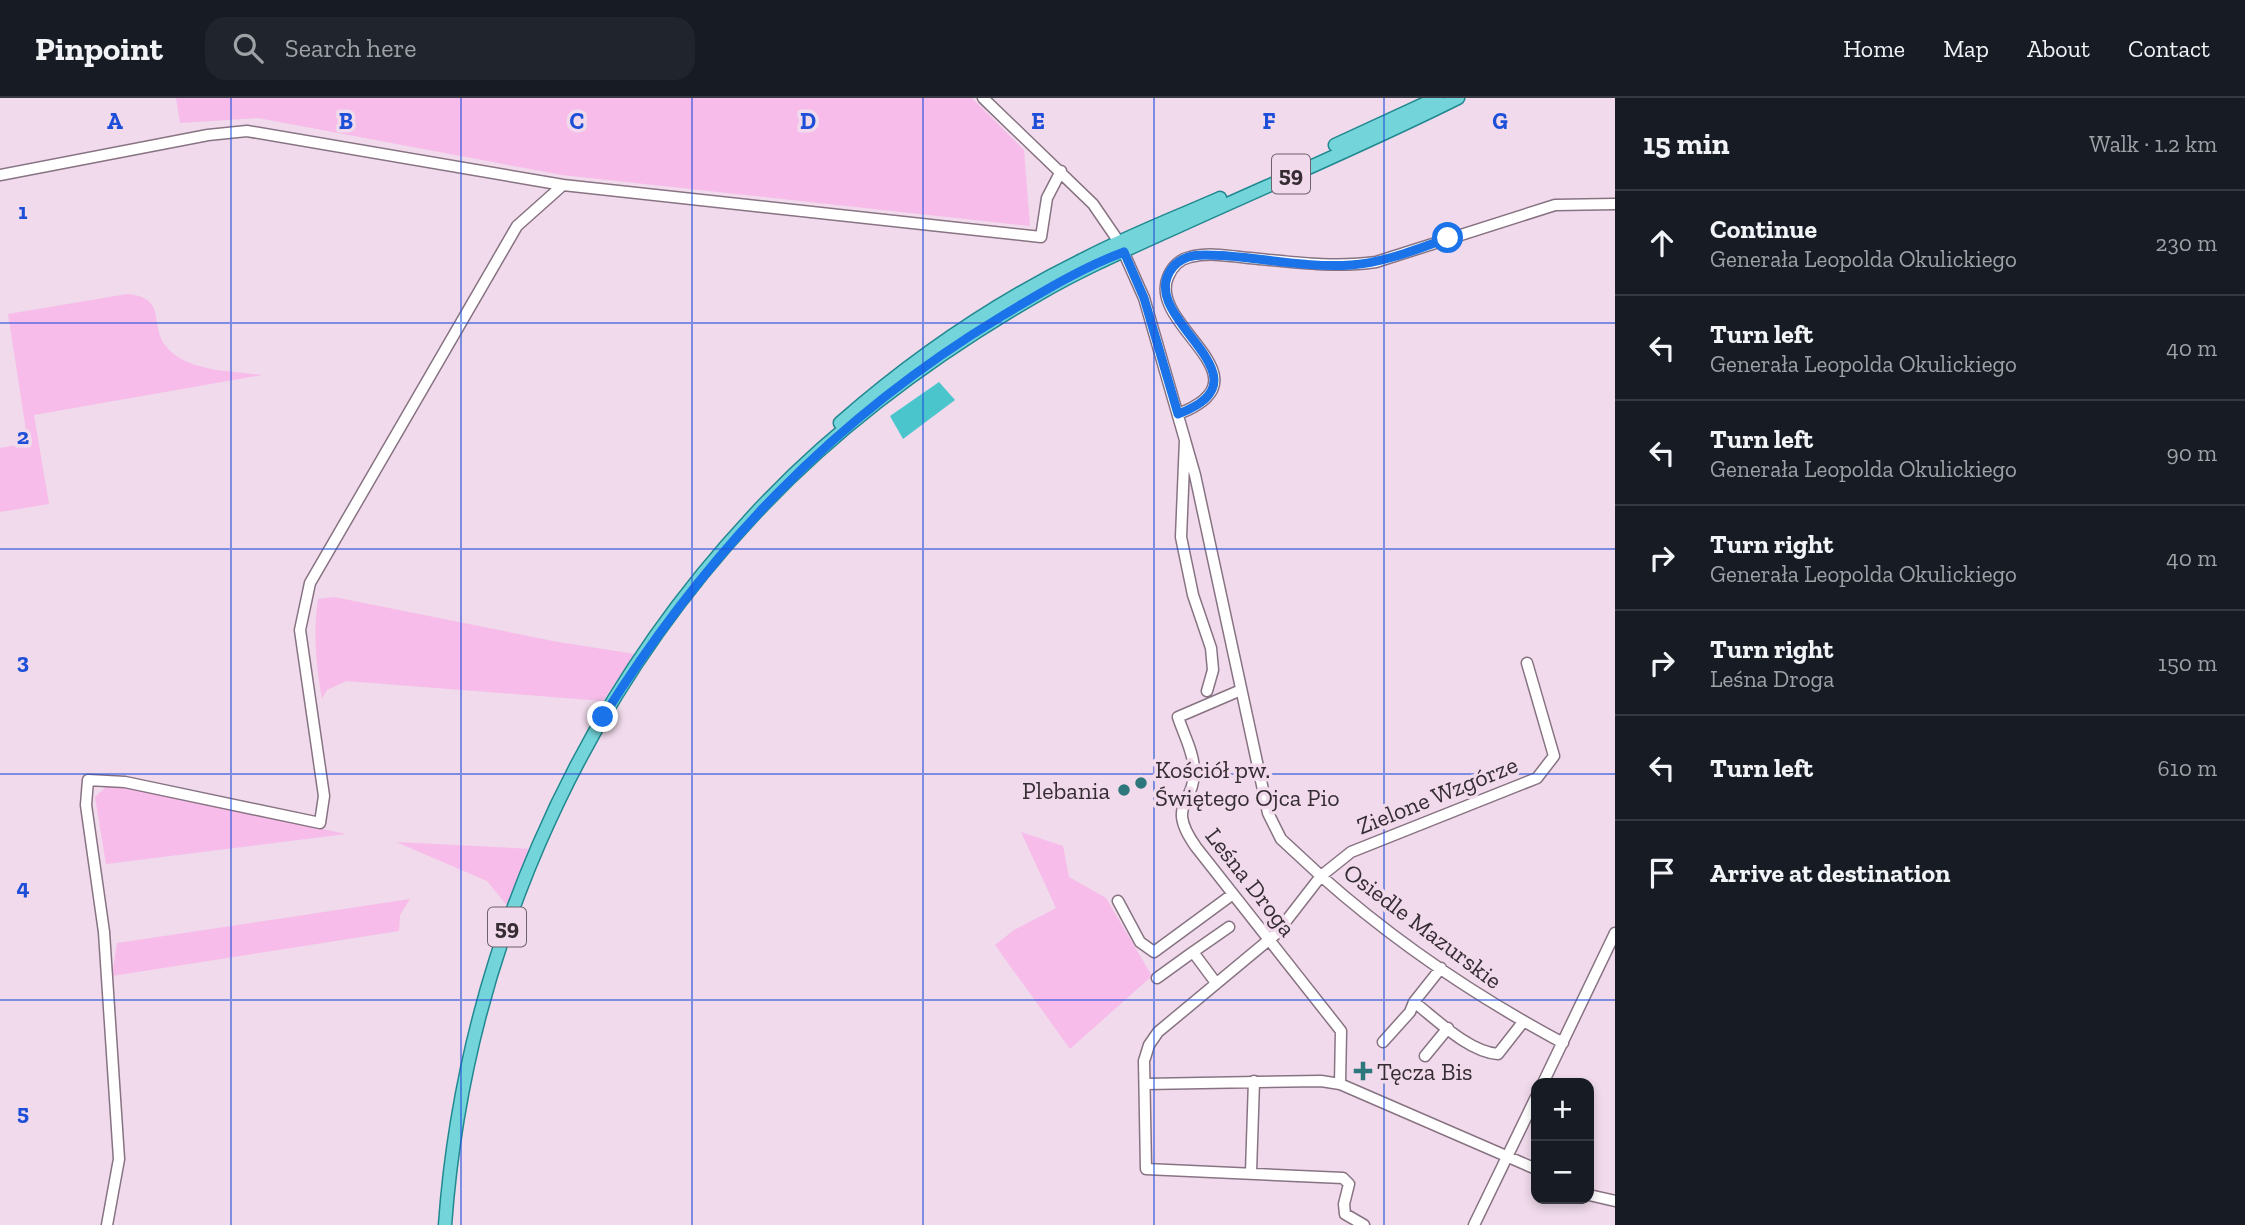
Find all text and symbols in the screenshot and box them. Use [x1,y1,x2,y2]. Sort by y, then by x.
search box [205,17,695,80]
text: Pinpoint [35,29,163,68]
icon: search [229,29,267,67]
text: Search here [285,32,417,64]
text: Home [1843,34,1905,63]
text: Map [1943,34,1989,63]
text: About [2027,34,2090,63]
text: Contact [2128,34,2210,63]
text: A [107,107,123,135]
text: B [339,107,353,135]
text: C [570,107,584,135]
text: D [800,107,816,135]
text: E [1031,107,1045,135]
text: F [1262,107,1276,135]
text: G [1492,107,1508,135]
text: 15 min [1643,126,1729,162]
text: Walk · 1.2 km [2089,130,2217,158]
road number: 59 [1272,155,1310,194]
text: 1 [18,197,28,225]
text: Continue [1710,213,1817,245]
route start [1432,222,1463,253]
icon: ahead [1643,224,1681,262]
text: 230 m [2156,229,2217,257]
text: Generała Leopolda Okulickiego [1710,245,2017,273]
text: Turn left [1710,318,1813,350]
icon: left [1643,329,1681,367]
text: 40 m [2166,334,2217,362]
text: Generała Leopolda Okulickiego [1710,350,2017,378]
text: 2 [17,422,29,450]
text: Turn left [1710,423,1813,455]
icon: left [1643,434,1681,472]
text: 90 m [2166,439,2217,467]
text: Generała Leopolda Okulickiego [1710,455,2017,483]
text: Turn right [1710,528,1833,560]
icon: right [1643,539,1681,577]
text: 40 m [2166,544,2217,572]
text: Generała Leopolda Okulickiego [1710,560,2017,588]
text: Turn right [1710,633,1833,665]
icon: right [1643,644,1681,682]
text: 3 [17,647,29,675]
text: 150 m [2158,649,2217,677]
text: Leśna Droga [1710,665,1834,693]
route end [587,701,618,732]
icon: left [1643,749,1681,787]
street label: Zielone Wzgórze [1352,750,1522,840]
text: Turn left [1710,752,1813,784]
text: 610 m [2158,754,2217,782]
place label: Kościół pw. Świętego Ojca Pio [1155,755,1340,812]
marker: Kościół pw. Świętego Ojca Pio [1133,775,1149,791]
place label: Plebania [1022,776,1110,805]
marker: Plebania [1116,782,1132,798]
street label: Leśna Droga [1200,822,1303,942]
icon: arrive [1643,854,1681,892]
street label: Osiedle Mazurskie [1338,857,1508,995]
text: Arrive at destination [1710,857,1950,889]
text: 4 [16,873,30,901]
road number: 59 [488,908,526,946]
place label: Tęcza Bis [1377,1057,1473,1086]
marker: Tęcza Bis [1355,1063,1371,1079]
map controls [1531,1078,1594,1204]
button: + [1531,1078,1594,1141]
text: 5 [17,1098,29,1126]
button: − [1531,1141,1594,1204]

